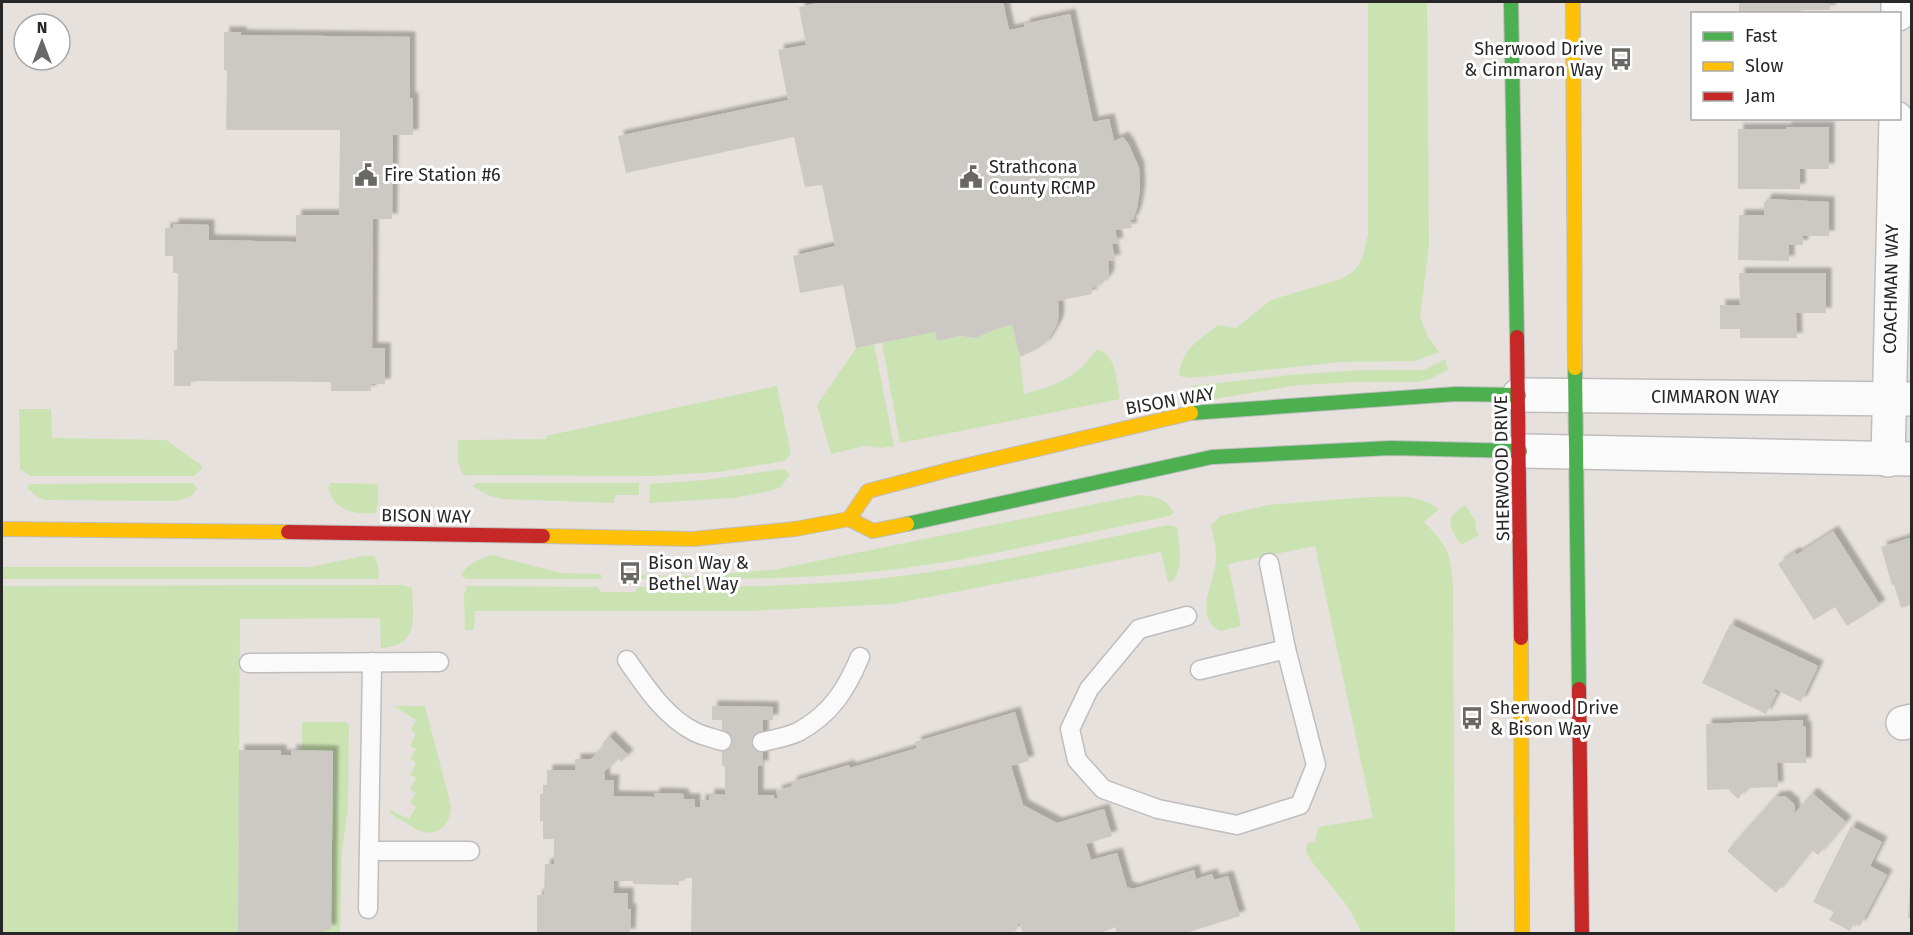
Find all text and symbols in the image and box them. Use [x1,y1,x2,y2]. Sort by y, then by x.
north arrow [12,12,72,72]
legend [1691,12,1901,120]
text: N [37,18,47,37]
text: Fast [1745,25,1778,47]
place label: Sherwood Drive & Cimmaron Way [1464,38,1603,81]
bus stop icon: Sherwood Drive & Cimmaron Way [1608,46,1634,72]
text: Slow [1745,55,1784,77]
text: Jam [1745,85,1776,107]
place label: Strathcona County RCMP [989,156,1095,199]
public building icon: Fire Station #6 [353,162,379,188]
place label: Fire Station #6 [384,164,501,186]
public building icon: Strathcona County RCMP [958,164,984,190]
street label: COACHMAN WAY [1879,224,1903,354]
street label: BISON WAY [1124,382,1216,420]
street label: CIMMARON WAY [1651,386,1779,408]
street label: SHERWOOD DRIVE [1490,395,1514,541]
street label: BISON WAY [381,504,471,528]
place label: Bison Way & Bethel Way [648,552,749,595]
bus stop icon: Bison Way & Bethel Way [617,560,643,586]
place label: Sherwood Drive & Bison Way [1490,697,1619,740]
bus stop icon: Sherwood Drive & Bison Way [1459,705,1485,731]

